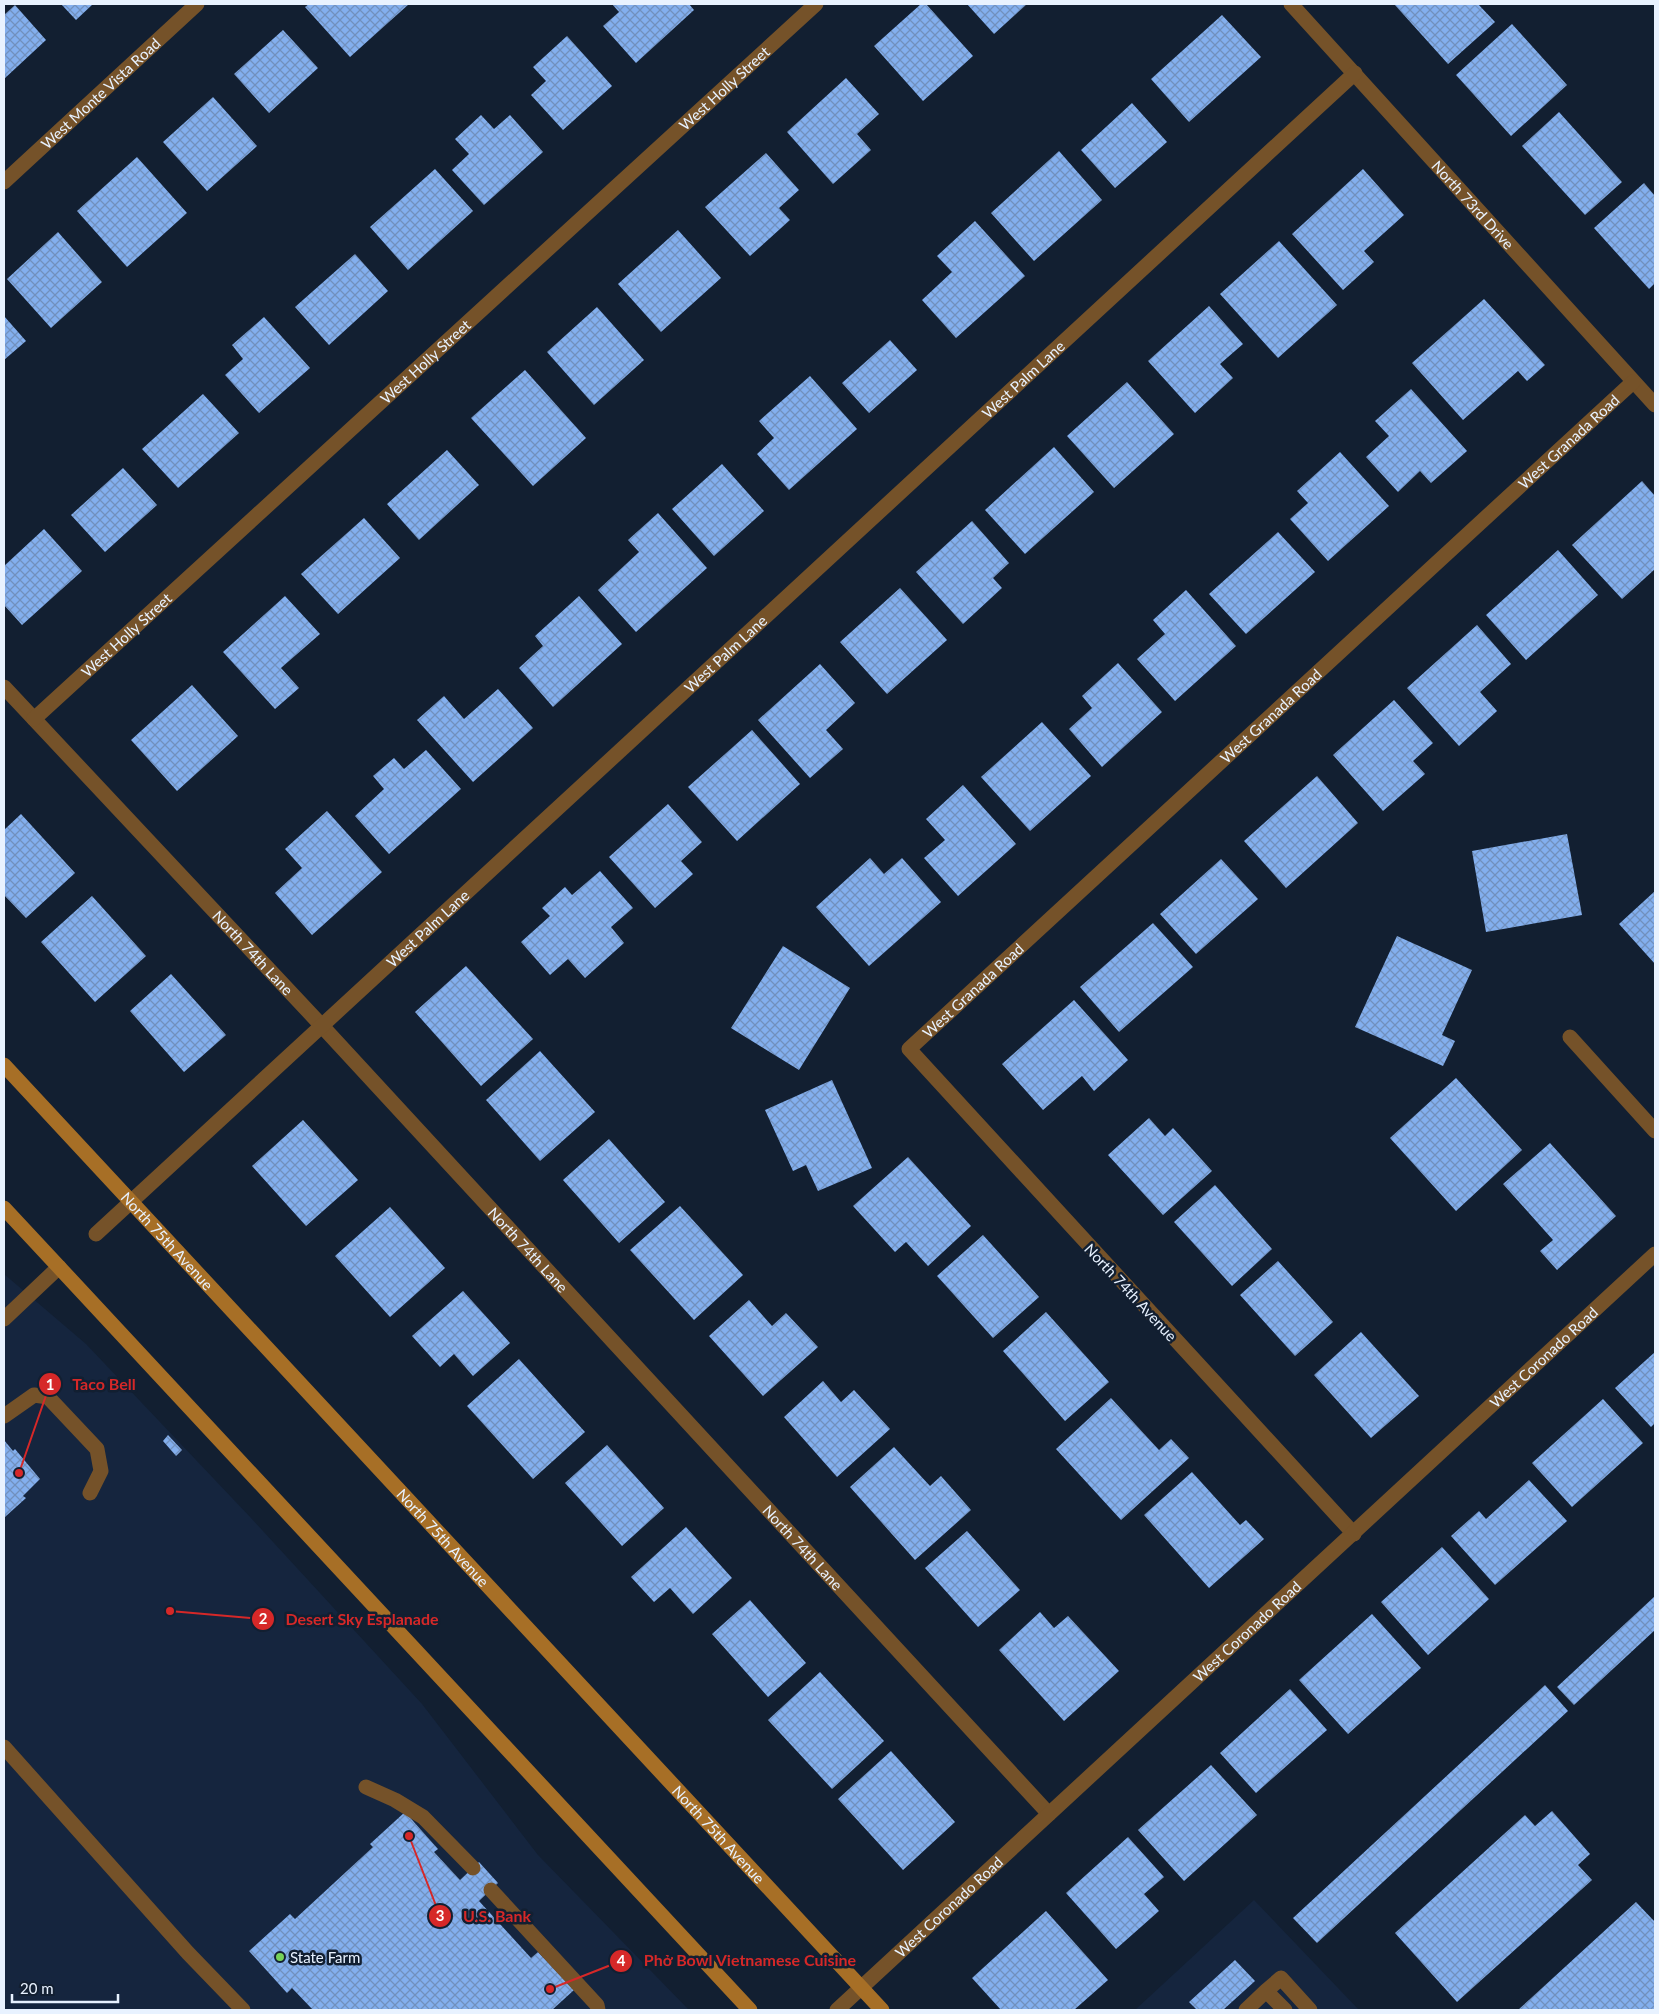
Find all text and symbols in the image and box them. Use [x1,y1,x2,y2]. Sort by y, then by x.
street label: West Monte Vista Road [37,34,164,153]
street label: West Holly Street [675,42,773,134]
street label: North 73rd Drive [1428,157,1518,253]
street label: West Holly Street [376,315,474,407]
street label: West Palm Lane [978,337,1068,422]
street label: West Granada Road [1514,390,1623,492]
street label: West Holly Street [77,588,176,680]
street label: West Palm Lane [680,611,770,696]
street label: West Granada Road [1216,665,1325,767]
street label: West Palm Lane [383,886,473,971]
street label: North 74th Lane [209,906,297,999]
street label: West Granada Road [919,939,1027,1041]
street label: North 75th Avenue [118,1188,217,1294]
street label: North 74th Lane [485,1203,572,1296]
street label: North 74th Avenue [1081,1239,1181,1345]
street label: West Coronado Road [1486,1303,1601,1411]
callout: Taco Bell [38,1369,146,1400]
text: Taco Bell [72,1374,136,1393]
text: 1 [46,1375,54,1393]
street label: North 75th Avenue [393,1485,493,1590]
street label: North 74th Lane [759,1501,847,1594]
street label: West Coronado Road [1189,1577,1304,1686]
callout: Desert Sky Esplanade [251,1604,449,1635]
text: 2 [259,1609,268,1627]
text: Desert Sky Esplanade [285,1609,439,1628]
street label: North 75th Avenue [669,1782,769,1887]
street label: West Coronado Road [891,1853,1006,1961]
callout: U.S. Bank [428,1901,541,1932]
text: 3 [436,1906,444,1924]
text: U.S. Bank [463,1906,531,1925]
callout: Phở Bowl Vietnamese Cuisine [608,1945,867,1976]
place label: State Farm [290,1948,360,1966]
text: Phở Bowl Vietnamese Cuisine [644,1950,857,1969]
marker: State Farm [274,1951,286,1963]
text: 4 [617,1951,626,1969]
scale bar [12,1972,119,2004]
text: 20 m [20,1979,54,1997]

